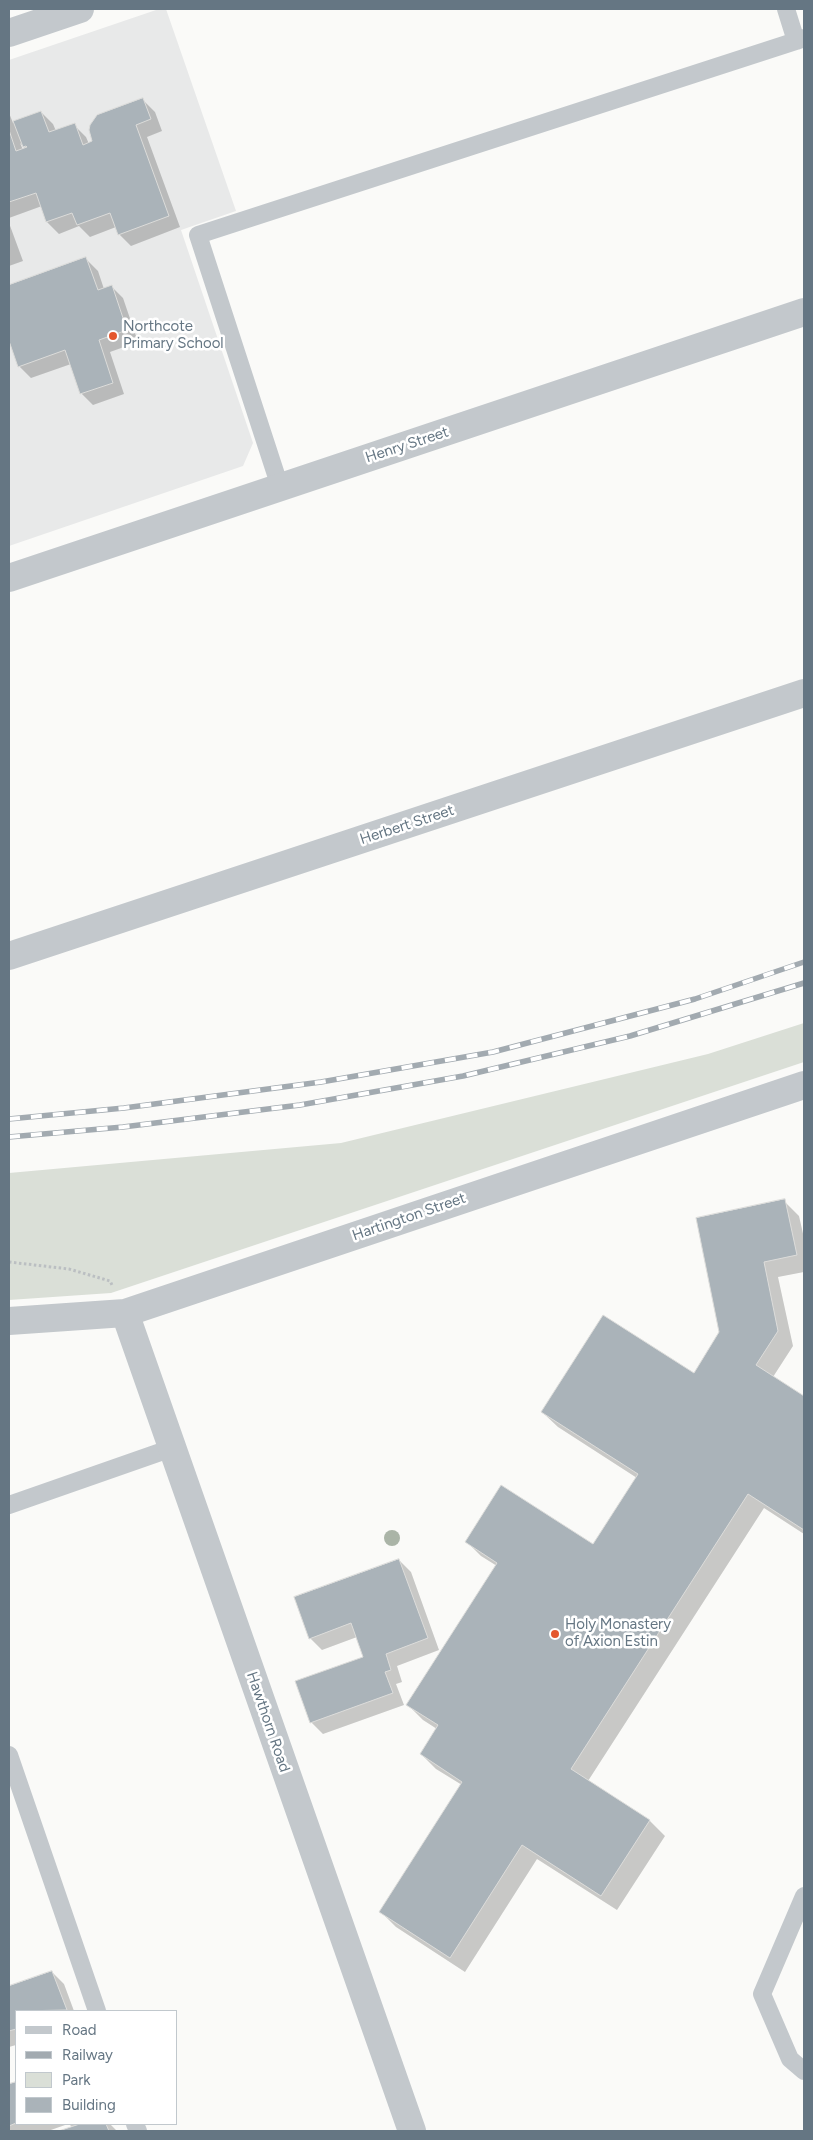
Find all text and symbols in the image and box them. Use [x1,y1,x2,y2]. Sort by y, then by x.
place label: Northcote Primary School [123,318,224,353]
marker: Northcote Primary School [107,330,119,342]
street label: Henry Street [363,423,451,467]
street label: Herbert Street [358,801,456,849]
street label: Hartington Street [350,1189,468,1245]
place label: Holy Monastery of Axion Estin [565,1616,671,1651]
marker: Holy Monastery of Axion Estin [549,1628,561,1640]
street label: Hawthorn Road [242,1669,294,1775]
legend [15,2010,178,2125]
text: Road [62,2021,97,2039]
text: Railway [62,2046,113,2064]
text: Park [62,2071,91,2089]
text: Building [62,2096,116,2114]

